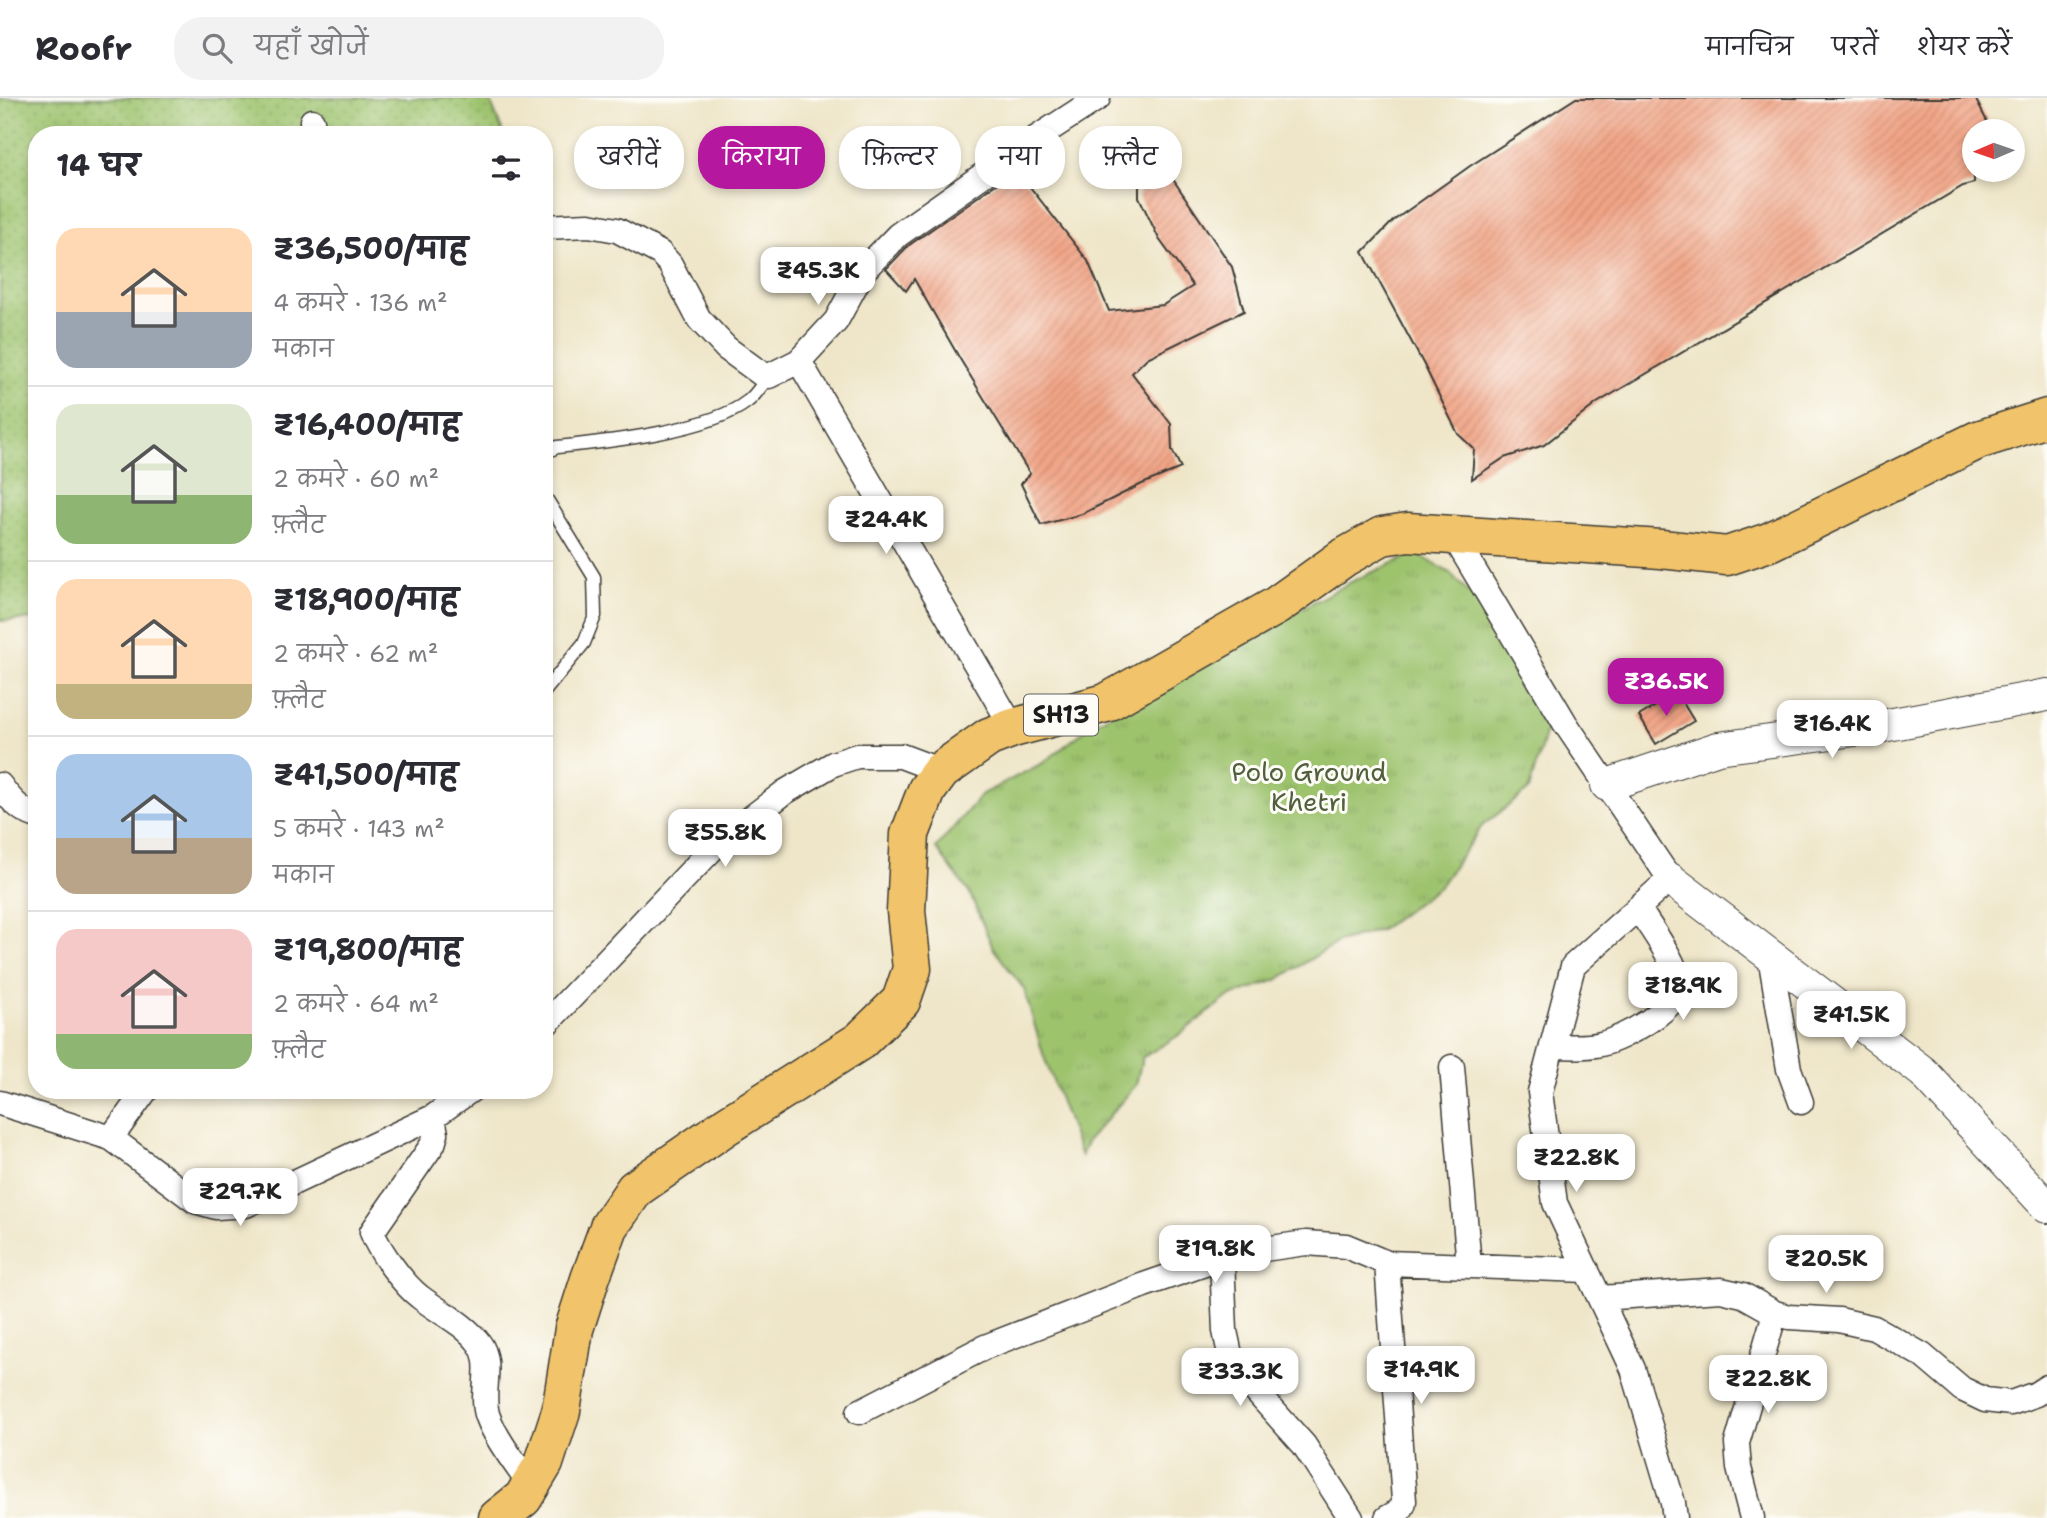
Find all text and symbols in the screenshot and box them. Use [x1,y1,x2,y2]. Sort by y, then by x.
search box [174,17,664,80]
text: Roofr [35,26,132,71]
text: यहाँ खोजें [254,28,368,63]
icon: search [198,29,236,67]
text: मानचित्र [1705,31,1793,63]
text: परतें [1831,31,1879,63]
text: शेयर करें [1917,31,2012,63]
north arrow [1962,119,2025,182]
map controls [1962,119,2025,182]
chip: खरीदें [574,126,684,189]
chip: किराया [698,126,825,189]
chip: फ़िल्टर [839,126,961,189]
chip: नया [975,126,1065,189]
chip: फ़्लैट [1079,126,1182,189]
text: 14 घर [56,145,140,186]
icon: filters [487,149,525,187]
text: ₹36,500/माह [273,228,468,269]
pin: ₹45.3K [761,248,875,307]
text: ₹45.3K [776,255,860,285]
icon: home [112,256,196,340]
text: 4 कमरे · 136 m² [273,288,448,318]
text: मकान [273,334,334,364]
text: ₹16,400/माह [273,404,461,445]
icon: home [112,432,196,516]
text: 2 कमरे · 60 m² [273,464,439,494]
pin: ₹24.4K [829,496,943,556]
text: ₹24.4K [844,504,928,534]
text: फ़्लैट [273,510,325,540]
text: ₹18,900/माह [273,579,459,620]
icon: home [112,607,196,691]
text: 2 कमरे · 62 m² [273,639,438,669]
pin: ₹36.5K [1609,658,1723,718]
text: ₹36.5K [1624,666,1708,696]
text: फ़्लैट [273,685,325,715]
road number: SH13 [1024,694,1098,736]
pin: ₹16.4K [1775,700,1889,760]
text: ₹16.4K [1793,708,1871,738]
text: ₹41,500/माह [273,754,458,795]
park label: Polo Ground Khetri [1231,754,1387,819]
icon: home [112,782,196,866]
pin: ₹55.8K [668,810,782,869]
text: 5 कमरे · 143 m² [273,814,445,844]
text: ₹55.8K [684,817,766,847]
text: मकान [273,860,334,890]
text: ₹19,800/माह [273,929,462,970]
icon: home [112,957,196,1041]
pin: ₹18.9K [1626,962,1740,1022]
text: ₹18.9K [1644,970,1722,1000]
text: 2 कमरे · 64 m² [273,989,439,1019]
pin: ₹41.5K [1794,992,1908,1051]
text: ₹41.5K [1813,999,1889,1029]
text: फ़्लैट [273,1035,325,1065]
pin: ₹22.8K [1519,1134,1633,1194]
text: ₹22.8K [1533,1142,1619,1172]
pin: ₹29.7K [183,1168,297,1228]
text: ₹29.7K [199,1176,281,1206]
pin: ₹19.8K [1158,1226,1272,1285]
text: ₹19.8K [1175,1233,1255,1263]
pin: ₹20.5K [1769,1236,1883,1295]
text: ₹20.5K [1784,1243,1868,1273]
pin: ₹14.9K [1364,1346,1478,1406]
pin: ₹33.3K [1183,1348,1297,1408]
text: ₹14.9K [1383,1354,1459,1384]
text: ₹33.3K [1197,1356,1283,1386]
pin: ₹22.8K [1711,1356,1825,1415]
text: ₹22.8K [1725,1363,1811,1393]

